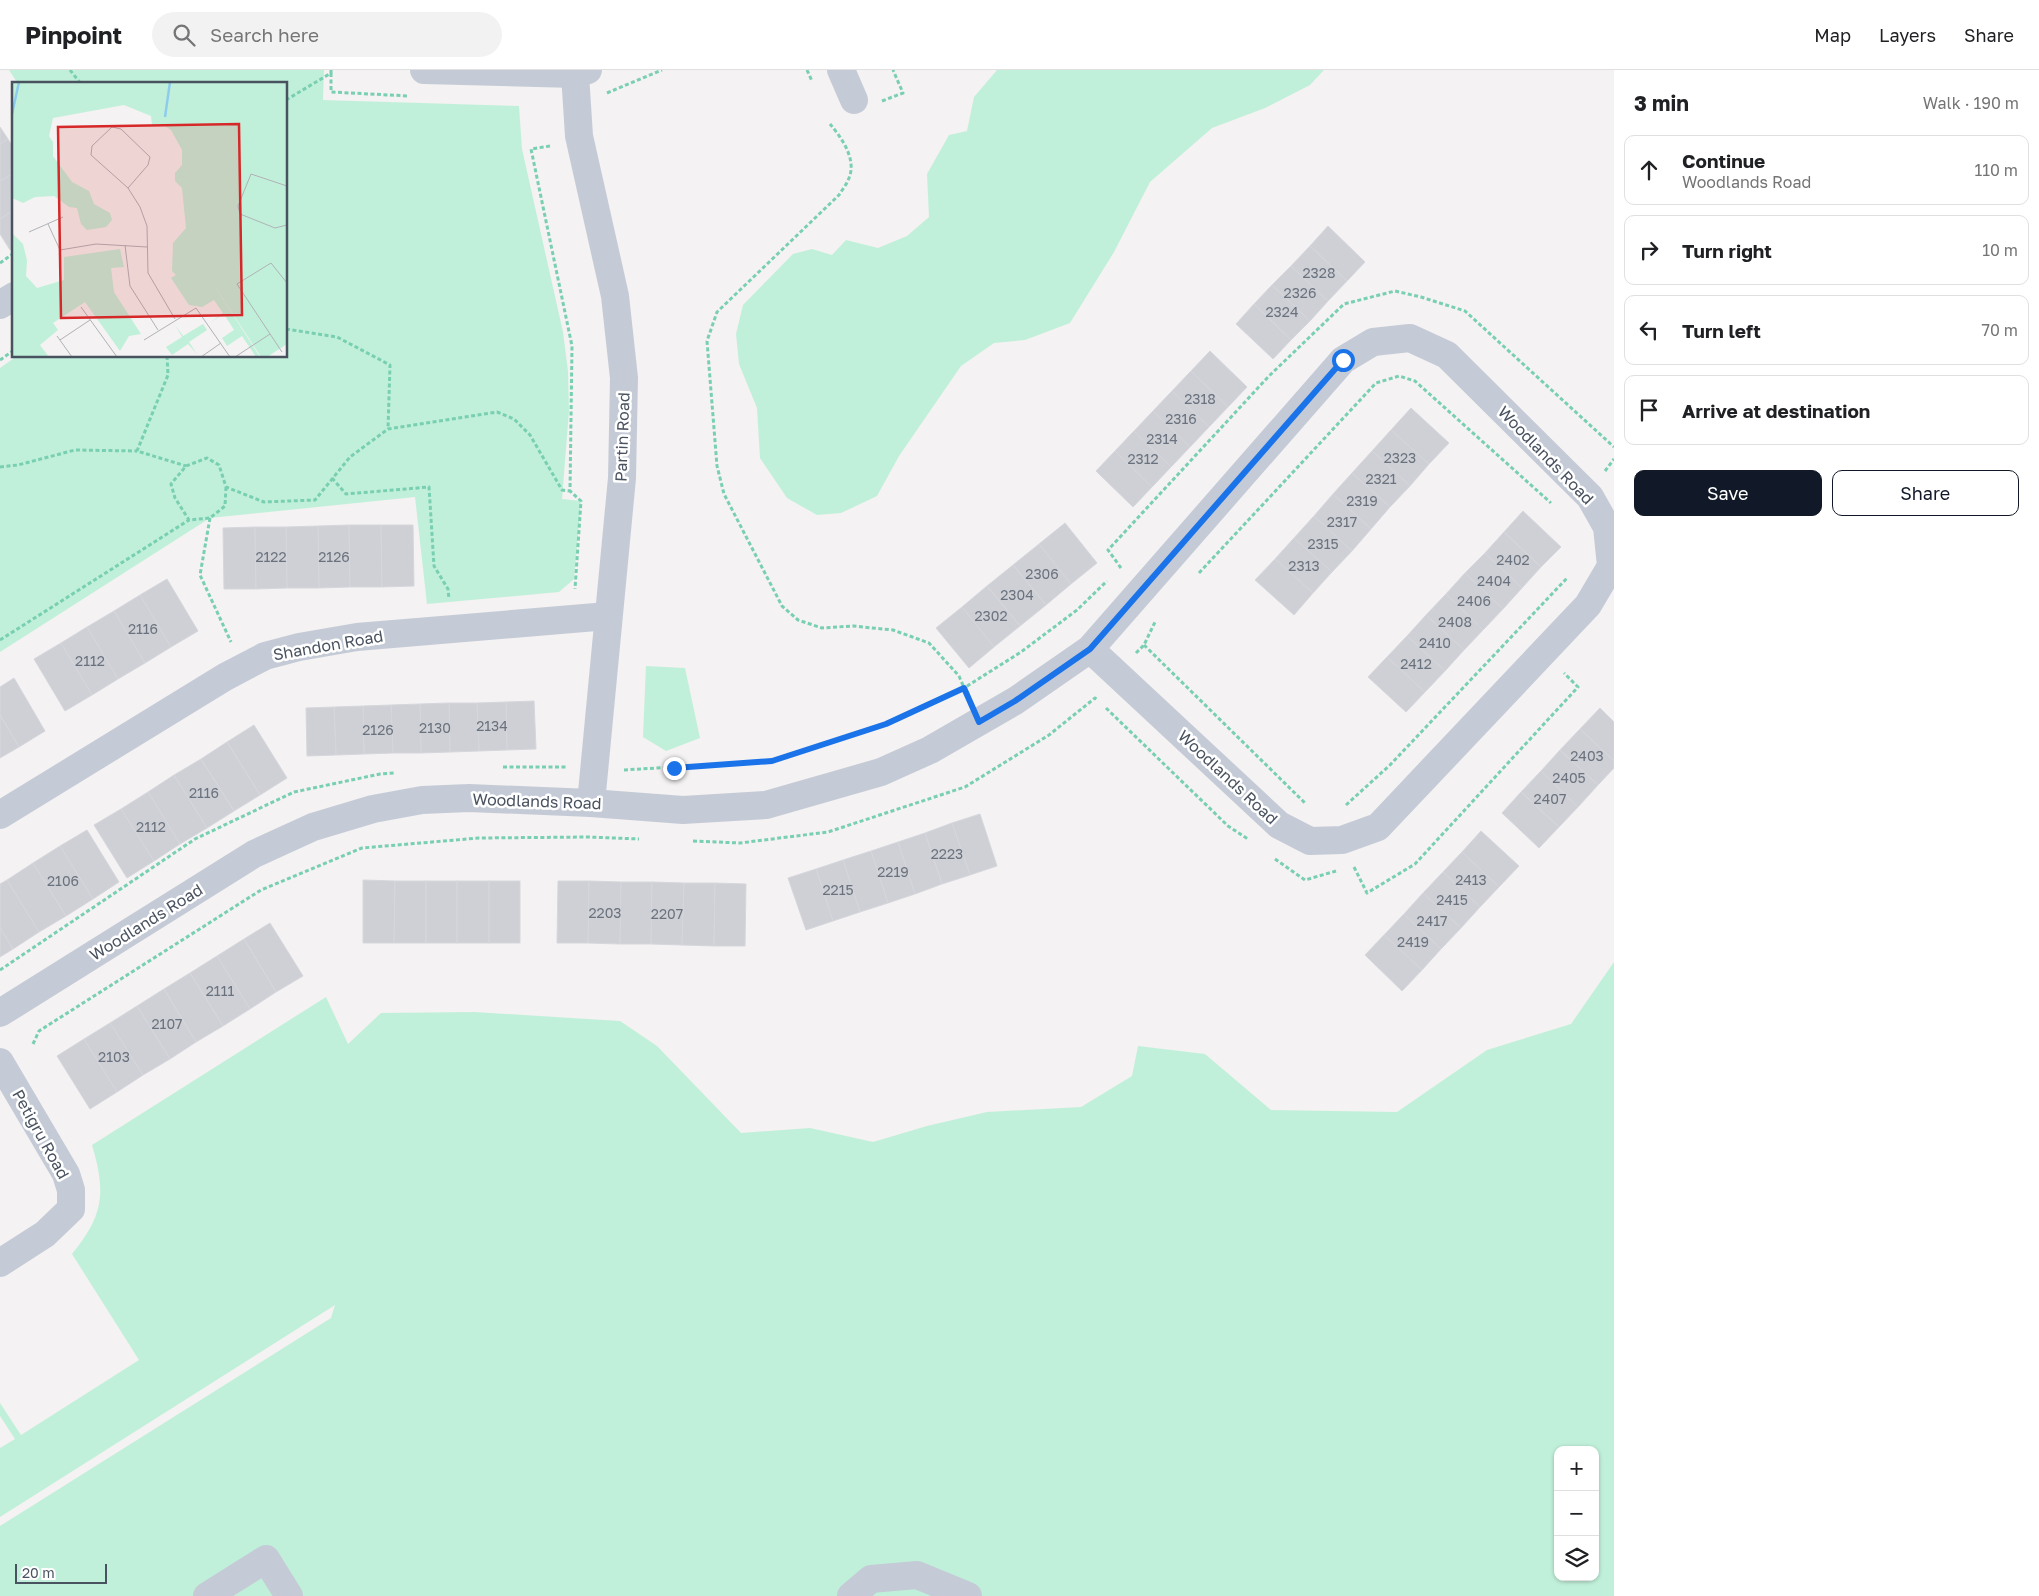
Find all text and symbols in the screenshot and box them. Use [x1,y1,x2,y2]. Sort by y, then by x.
search box [152,12,502,57]
text: Pinpoint [25,20,122,49]
icon: search [170,21,198,49]
text: Search here [210,23,319,46]
text: Map [1814,24,1851,46]
text: Layers [1879,24,1936,46]
text: Share [1964,24,2014,46]
inset map [12,82,288,358]
text: 3 min [1634,90,1689,116]
text: Walk · 190 m [1923,93,2019,113]
text: Continue [1682,149,1765,172]
icon: ahead [1635,156,1663,184]
text: 110 m [1974,160,2018,180]
text: Woodlands Road [1682,172,1811,192]
icon: right [1635,236,1663,264]
text: Turn right [1682,239,1772,262]
text: 10 m [1982,240,2018,260]
house number: 2328 [1303,264,1335,281]
house number: 2326 [1284,284,1316,301]
house number: 2324 [1266,303,1298,320]
icon: left [1635,316,1663,344]
text: Turn left [1682,319,1761,342]
text: 70 m [1981,320,2018,340]
route start [1332,349,1355,372]
house number: 2318 [1184,390,1216,407]
street label: Partin Road [610,392,634,482]
icon: arrive [1635,396,1663,424]
text: Arrive at destination [1682,399,1870,422]
street label: Woodlands Road [1494,402,1598,508]
house number: 2316 [1165,410,1197,427]
house number: 2314 [1146,430,1178,447]
house number: 2323 [1384,449,1416,466]
house number: 2312 [1127,450,1159,467]
house number: 2321 [1365,470,1397,487]
button: Save [1634,470,1822,516]
button: Share [1832,470,2019,516]
house number: 2319 [1346,492,1378,509]
house number: 2317 [1327,513,1357,530]
house number: 2315 [1307,535,1339,552]
house number: 2122 [255,548,287,565]
house number: 2126 [318,548,350,565]
house number: 2402 [1496,551,1530,568]
house number: 2313 [1288,557,1320,574]
house number: 2306 [1025,565,1059,582]
house number: 2404 [1477,572,1511,589]
house number: 2304 [1000,586,1034,603]
house number: 2406 [1457,592,1491,609]
house number: 2302 [974,607,1008,624]
house number: 2408 [1438,613,1472,630]
house number: 2116 [128,620,158,637]
street label: Shandon Road [271,625,385,665]
house number: 2410 [1419,634,1451,651]
house number: 2112 [75,652,105,669]
house number: 2412 [1400,655,1432,672]
house number: 2134 [476,717,508,734]
house number: 2130 [419,719,451,736]
house number: 2126 [362,721,394,738]
street label: Woodlands Road [1174,726,1282,828]
house number: 2403 [1570,747,1604,764]
route end [663,757,686,780]
house number: 2405 [1552,769,1586,786]
house number: 2116 [189,784,219,801]
street label: Woodlands Road [472,789,602,813]
house number: 2407 [1534,790,1566,807]
house number: 2112 [136,818,166,835]
house number: 2223 [931,845,963,862]
house number: 2219 [877,863,909,880]
house number: 2413 [1455,871,1487,888]
house number: 2106 [47,872,79,889]
street label: Woodlands Road [86,879,206,965]
house number: 2215 [822,881,854,898]
house number: 2415 [1436,891,1468,908]
house number: 2203 [588,904,622,921]
house number: 2207 [651,905,683,922]
house number: 2417 [1417,912,1447,929]
house number: 2419 [1397,933,1429,950]
house number: 2111 [206,982,234,999]
house number: 2107 [151,1015,183,1032]
house number: 2103 [98,1048,130,1065]
street label: Petigru Road [8,1086,74,1182]
map controls [1554,1446,1599,1581]
button: + [1554,1446,1599,1491]
button: − [1554,1491,1599,1536]
button: layers [1554,1536,1599,1581]
scale bar [15,1561,108,1584]
text: 20 m [22,1564,55,1581]

